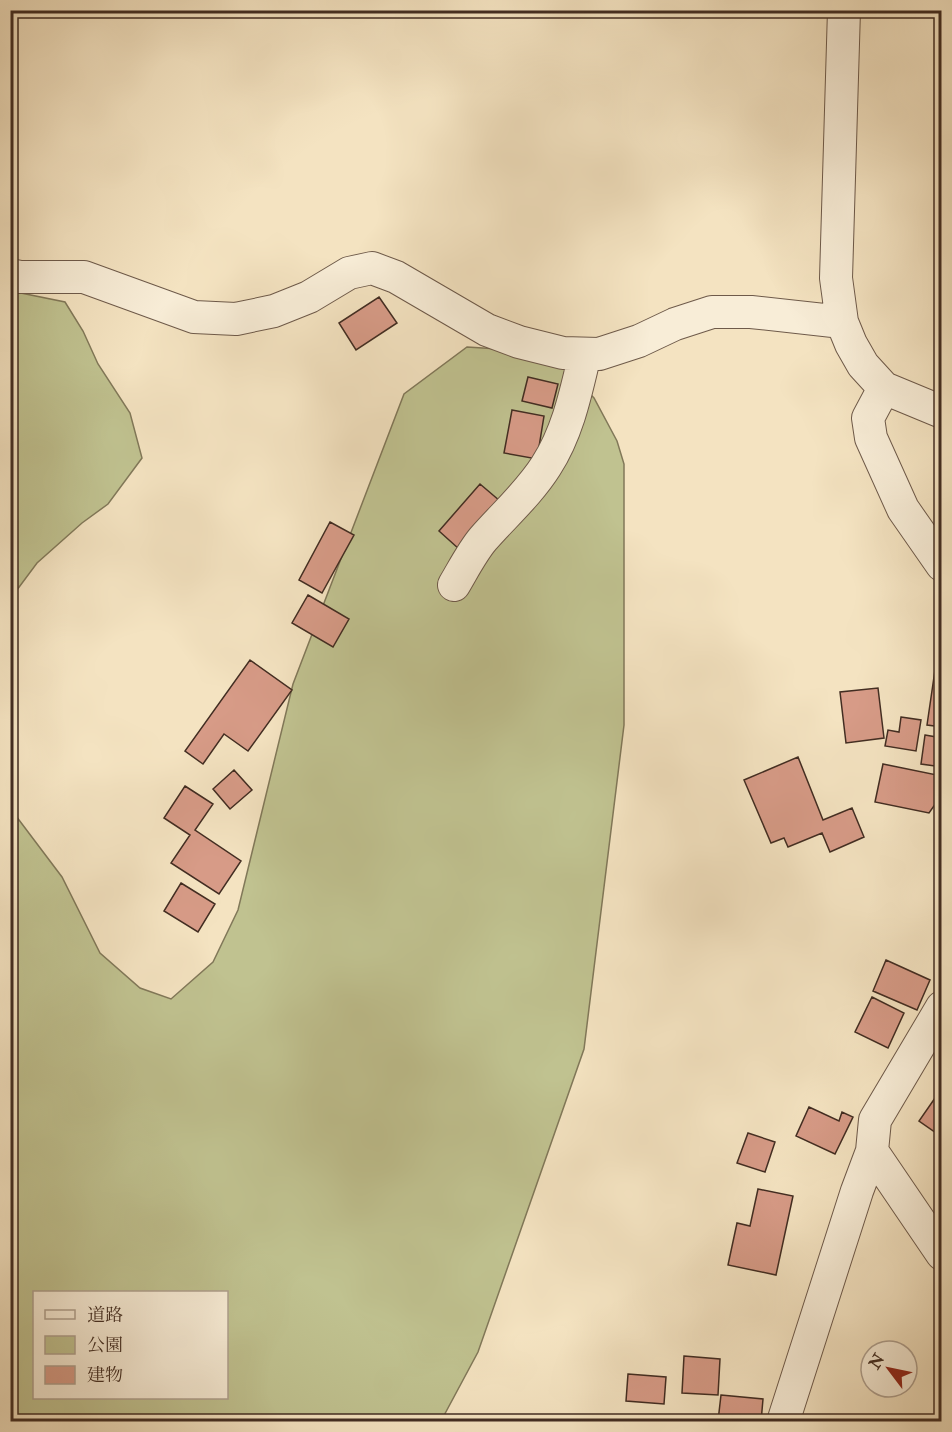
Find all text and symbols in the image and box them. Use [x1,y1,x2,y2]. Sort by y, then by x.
legend [33,1291,228,1399]
text: 道路 [87,1304,123,1327]
text: 公園 [87,1334,123,1357]
north arrow [859,1339,919,1399]
text: N [864,1350,890,1374]
text: 建物 [87,1364,123,1387]

